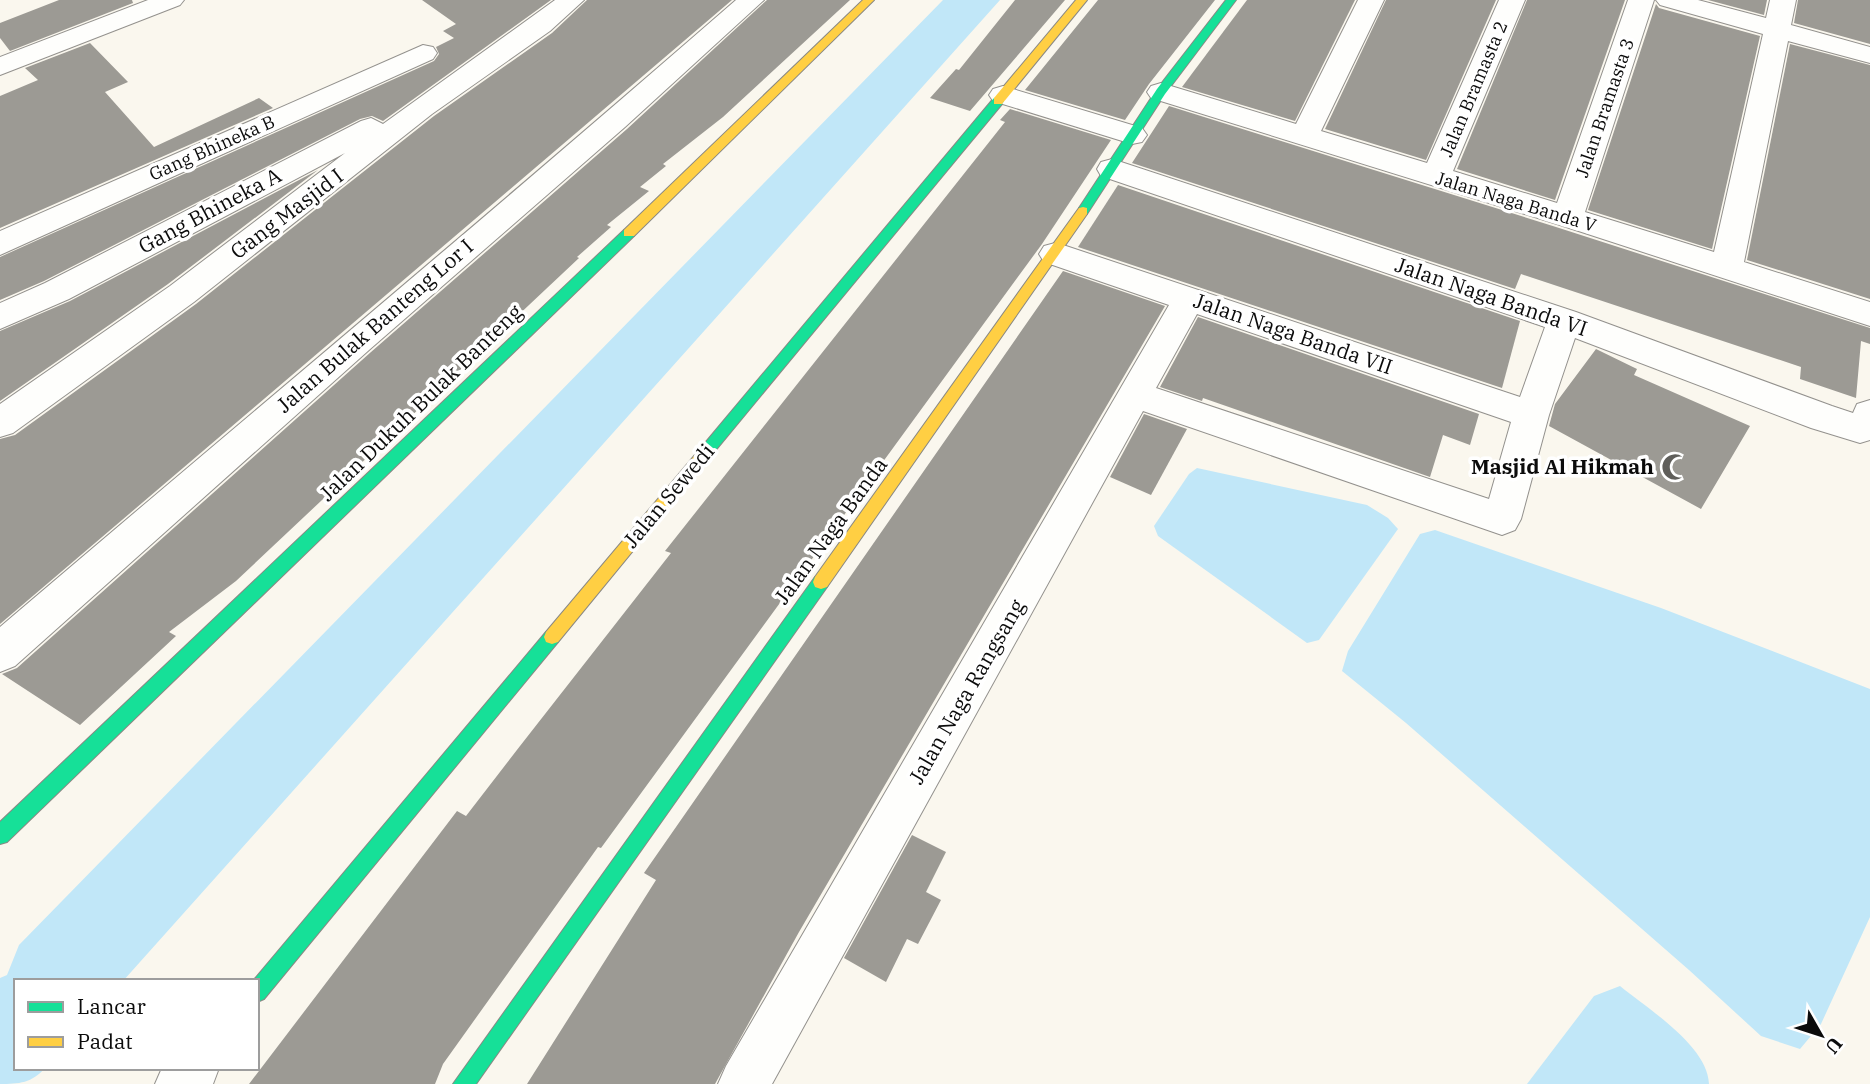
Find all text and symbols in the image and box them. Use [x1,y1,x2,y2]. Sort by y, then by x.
street label: Jalan Bramasta 2 [1435,17,1513,160]
street label: Jalan Bramasta 3 [1570,35,1639,180]
street label: Gang Bhineka B [145,110,278,186]
street label: Gang Bhineka A [133,160,286,260]
street label: Gang Masjid I [224,162,349,265]
street label: Jalan Naga Banda V [1433,166,1599,237]
street label: Jalan Bulak Banteng Lor I [270,232,479,418]
street label: Jalan Naga Banda VI [1391,250,1591,342]
street label: Jalan Naga Banda VII [1190,286,1397,380]
street label: Jalan Dukuh Bulak Banteng [313,297,528,507]
street label: Jalan Sewedi [616,437,720,553]
street label: Jalan Naga Banda [767,451,893,610]
place label: Masjid Al Hikmah [1471,452,1654,480]
mosque icon: Masjid Al Hikmah [1660,452,1690,482]
street label: Jalan Naga Rangsang [902,593,1031,789]
legend [14,979,259,1070]
text: Lancar [77,992,147,1020]
north arrow [1786,1000,1856,1070]
text: Padat [77,1027,133,1055]
text: U [1820,1032,1848,1059]

